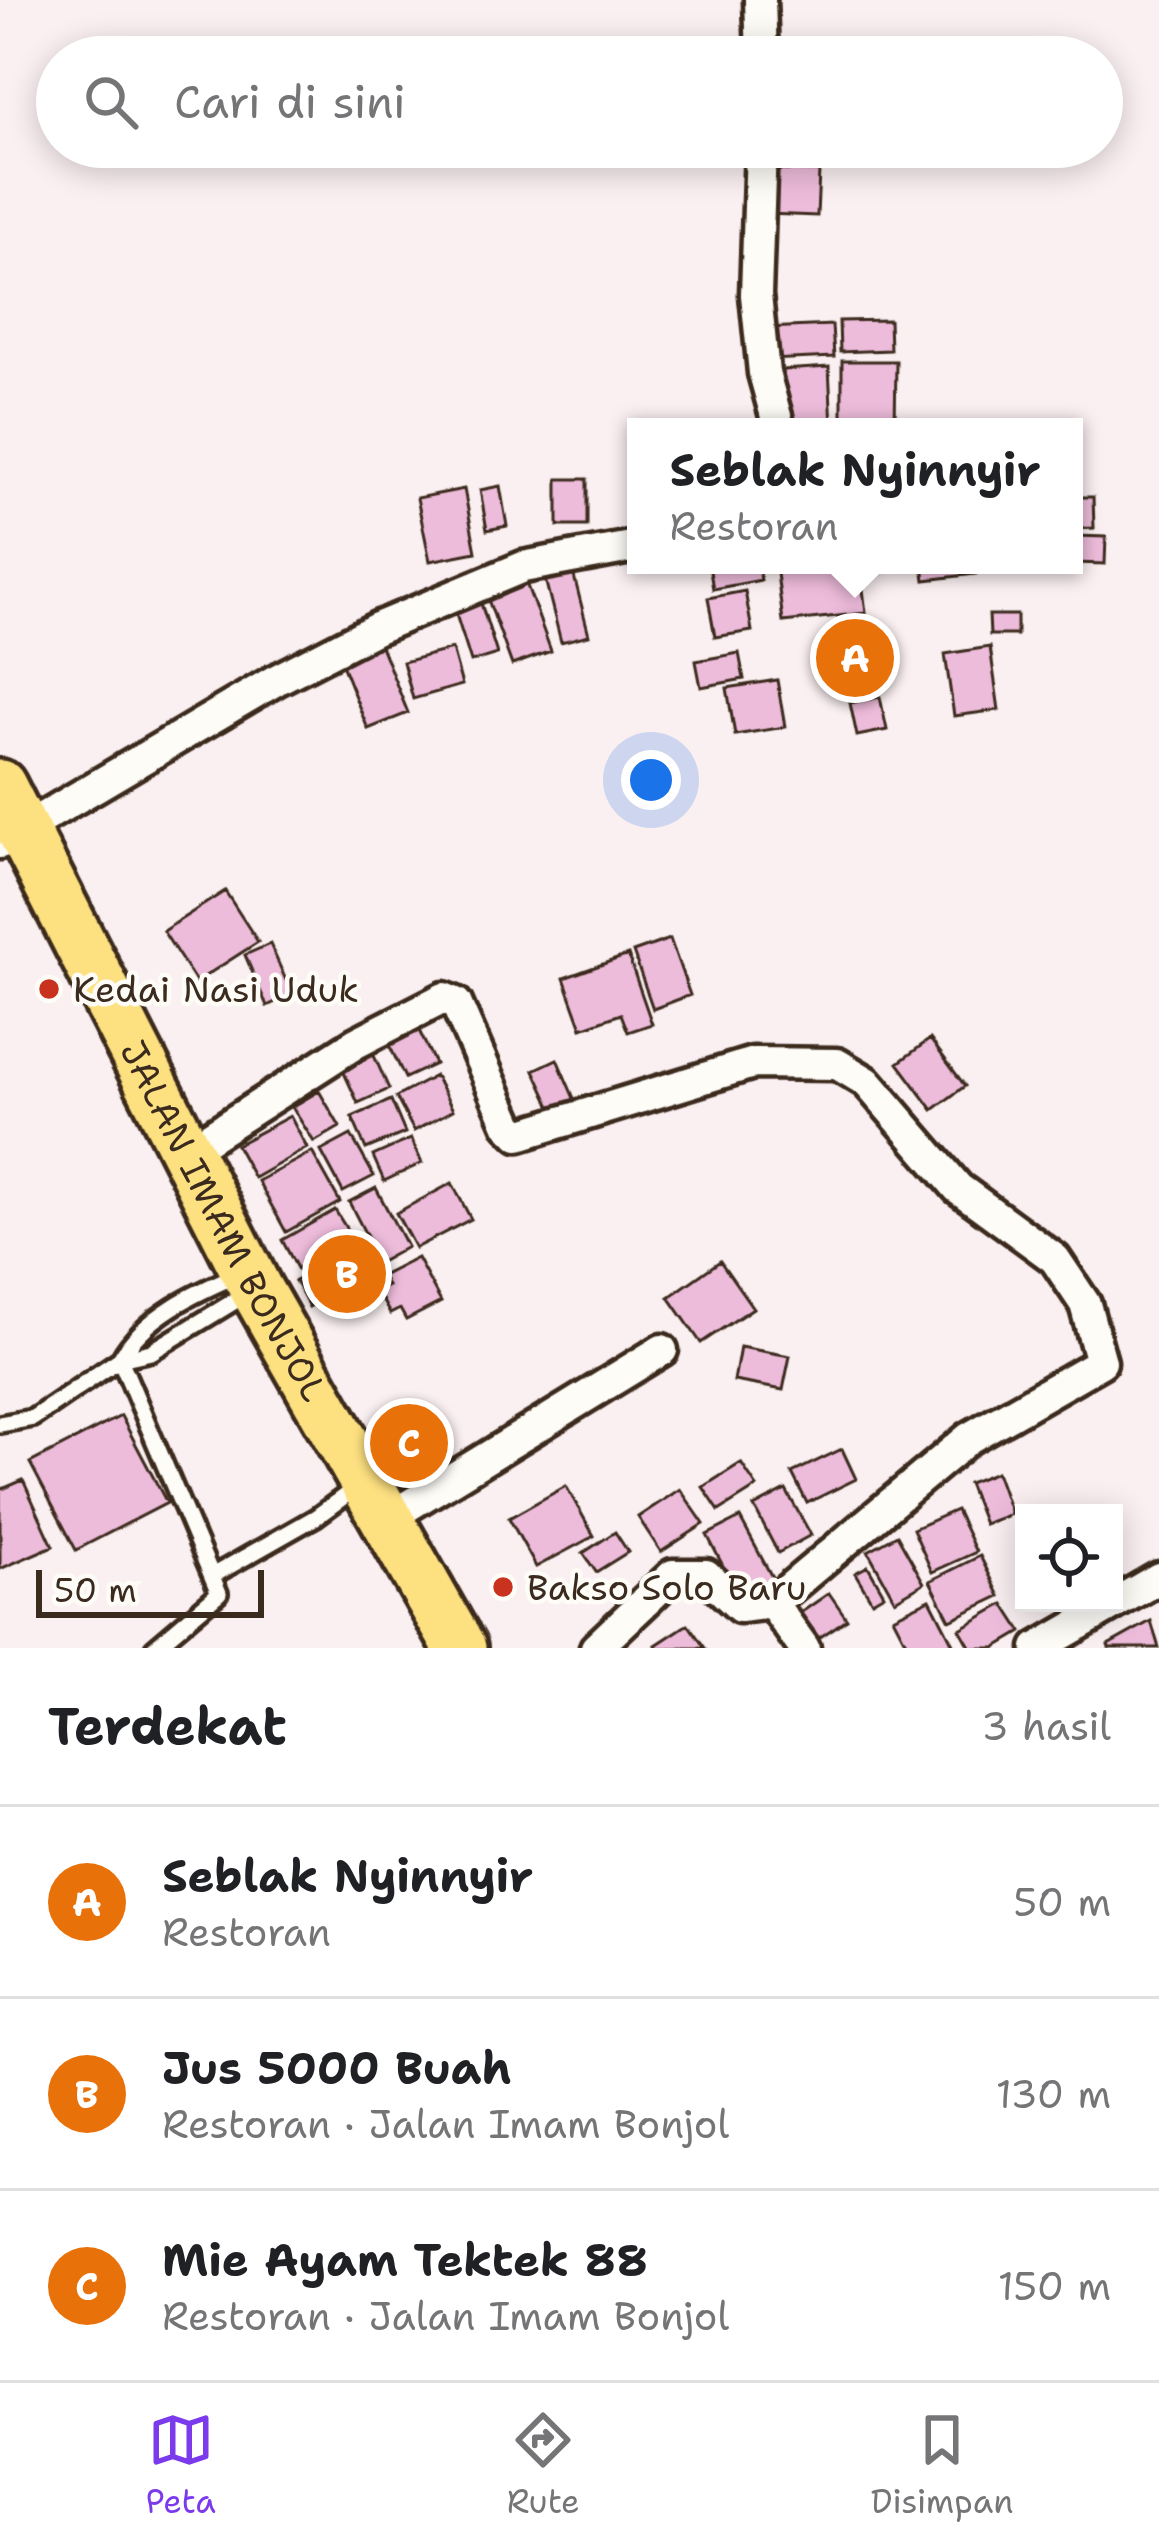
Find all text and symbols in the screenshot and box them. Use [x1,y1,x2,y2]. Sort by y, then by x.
search box [36,36,1123,168]
icon: search [78,69,144,135]
text: Cari di sini [174,72,406,132]
popup [627,418,1083,574]
text: Seblak Nyinnyir [669,440,1041,500]
text: Restoran [669,500,838,552]
pin: A [816,613,894,703]
your location [621,750,681,810]
place label: Kedai Nasi Uduk [73,965,359,1014]
marker: Kedai Nasi Uduk [36,976,62,1002]
street label: JALAN IMAM BONJOL [109,1032,339,1410]
pin: B [308,1229,386,1319]
pin: C [370,1398,448,1488]
map controls [1015,1504,1123,1612]
button: locate [1015,1504,1123,1612]
place label: Bakso Solo Baru [527,1563,807,1612]
scale bar [36,1564,264,1617]
text: 50 m [54,1568,137,1613]
marker: Bakso Solo Baru [490,1574,516,1600]
text: Terdekat [48,1692,287,1760]
text: 3 hasil [981,1700,1111,1752]
text: Seblak Nyinnyir [162,1846,533,1906]
text: A [72,1876,102,1928]
text: 50 m [1013,1876,1111,1928]
text: Restoran [162,1906,331,1958]
text: Jus 5000 Buah [162,2038,512,2098]
text: B [75,2068,99,2120]
text: 130 m [996,2068,1111,2120]
text: Restoran · Jalan Imam Bonjol [162,2098,729,2150]
text: Mie Ayam Tektek 88 [162,2230,648,2290]
text: C [75,2260,99,2312]
text: 150 m [998,2260,1111,2312]
text: Restoran · Jalan Imam Bonjol [162,2290,729,2342]
tab: Peta [146,2407,216,2524]
tab: Rute [507,2407,580,2524]
tab: Disimpan [871,2407,1014,2524]

